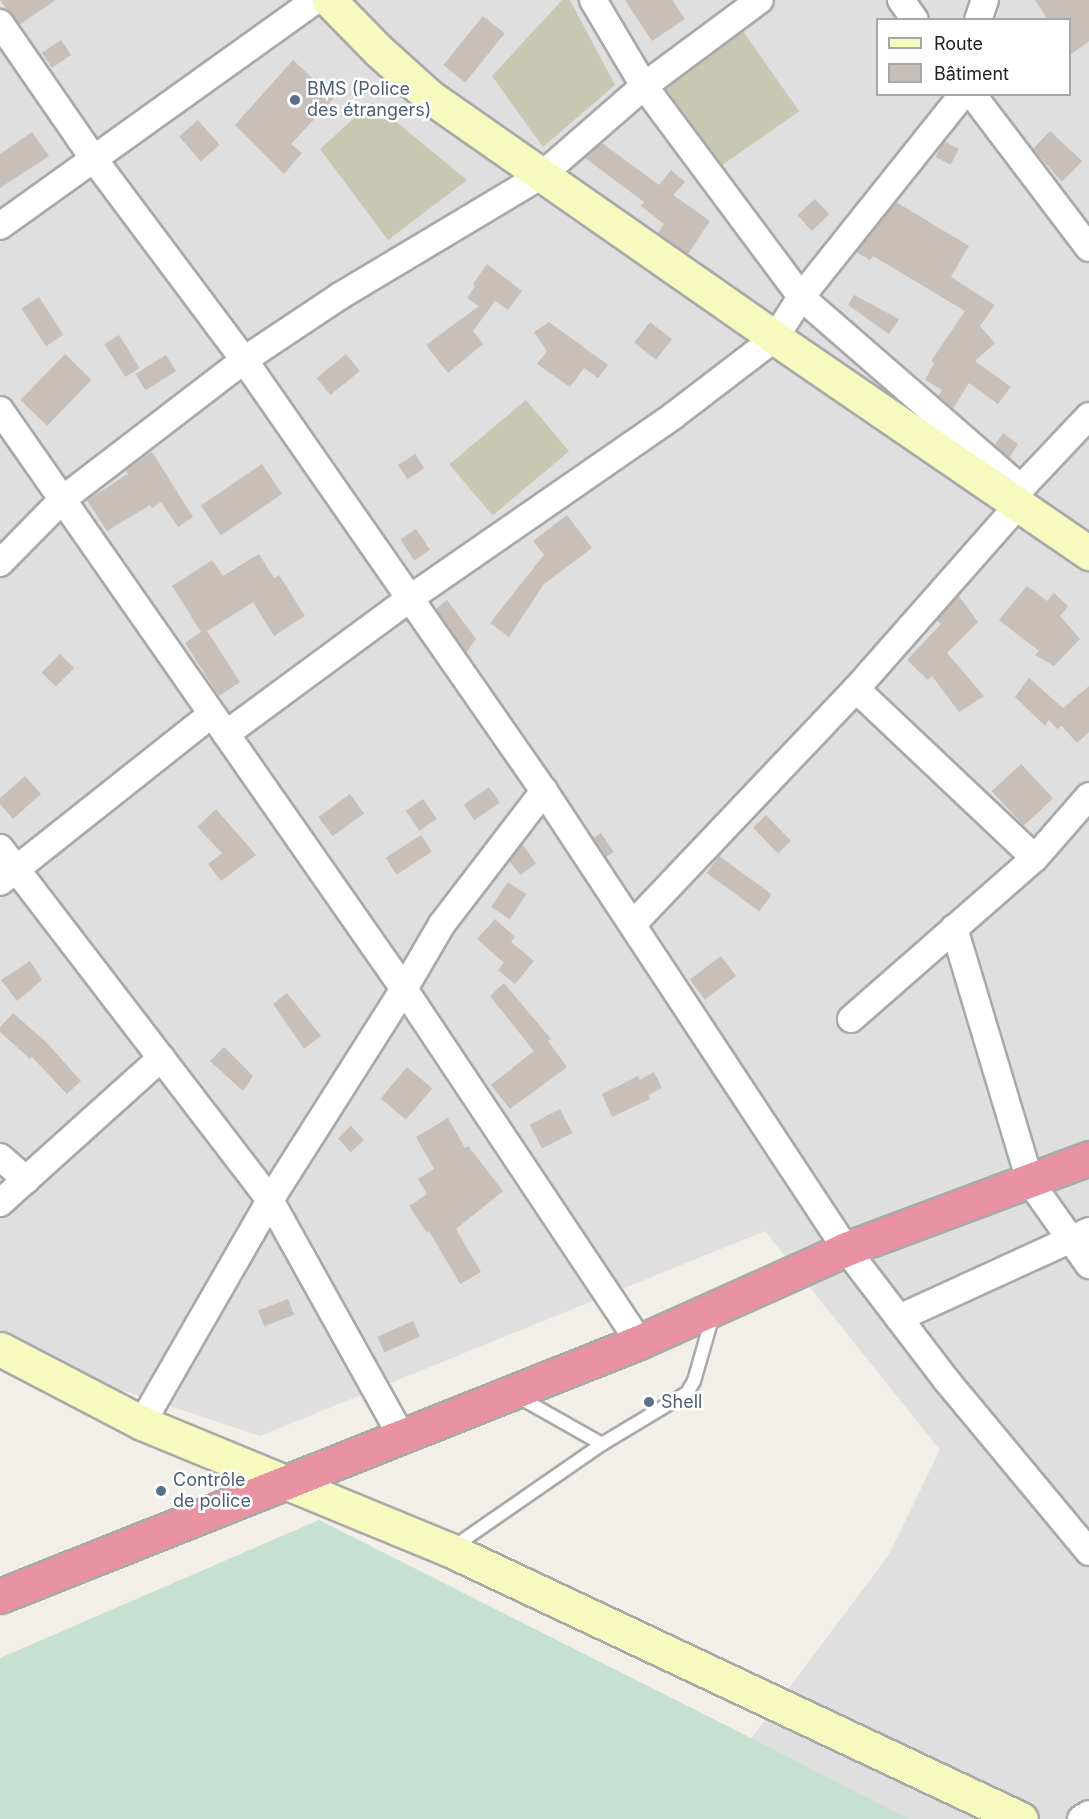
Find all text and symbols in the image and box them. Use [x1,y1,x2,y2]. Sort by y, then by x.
legend [876,18,1071,96]
text: Route [934,33,983,54]
text: Bâtiment [934,63,1009,84]
place label: BMS (Police des étrangers) [307,79,431,122]
marker: BMS (Police des étrangers) [288,93,302,107]
place label: Shell [661,1391,702,1413]
marker: Shell [642,1395,656,1409]
place label: Contrôle de police [173,1470,251,1512]
marker: Contrôle de police [154,1484,168,1498]

